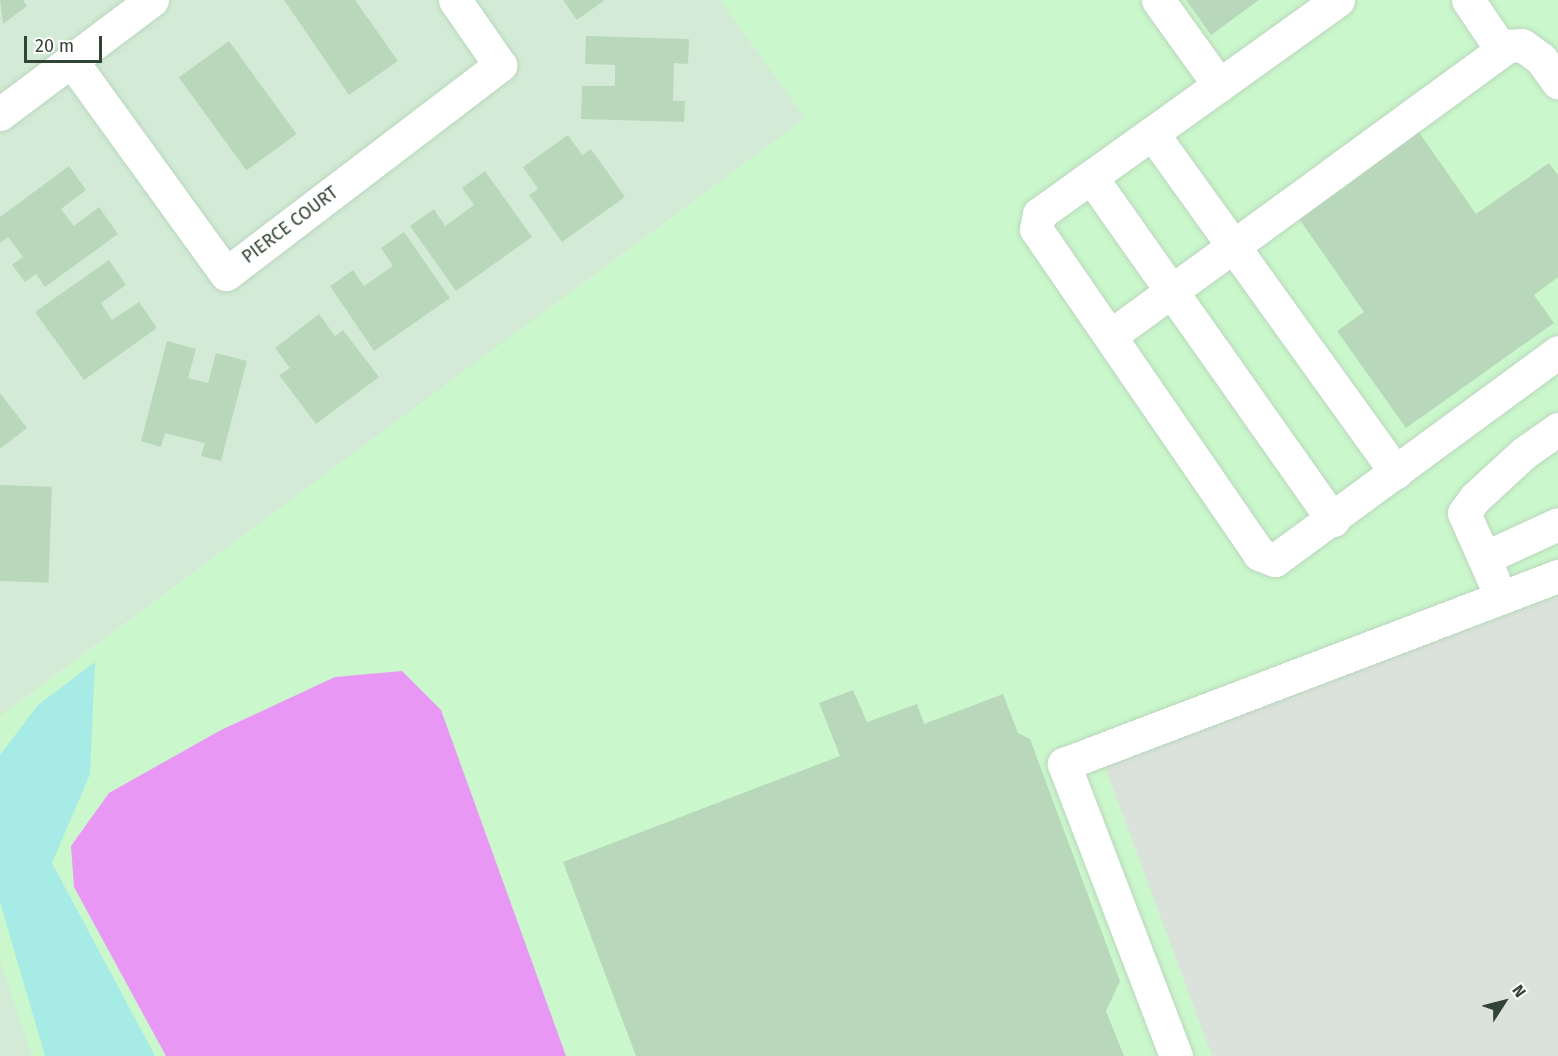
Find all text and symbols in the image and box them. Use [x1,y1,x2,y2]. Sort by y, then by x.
scale bar [27,24,105,62]
text: 20 m [35,35,74,57]
street label: PIERCE COURT [238,182,342,268]
north arrow [1474,972,1534,1032]
text: N [1508,981,1530,1001]

